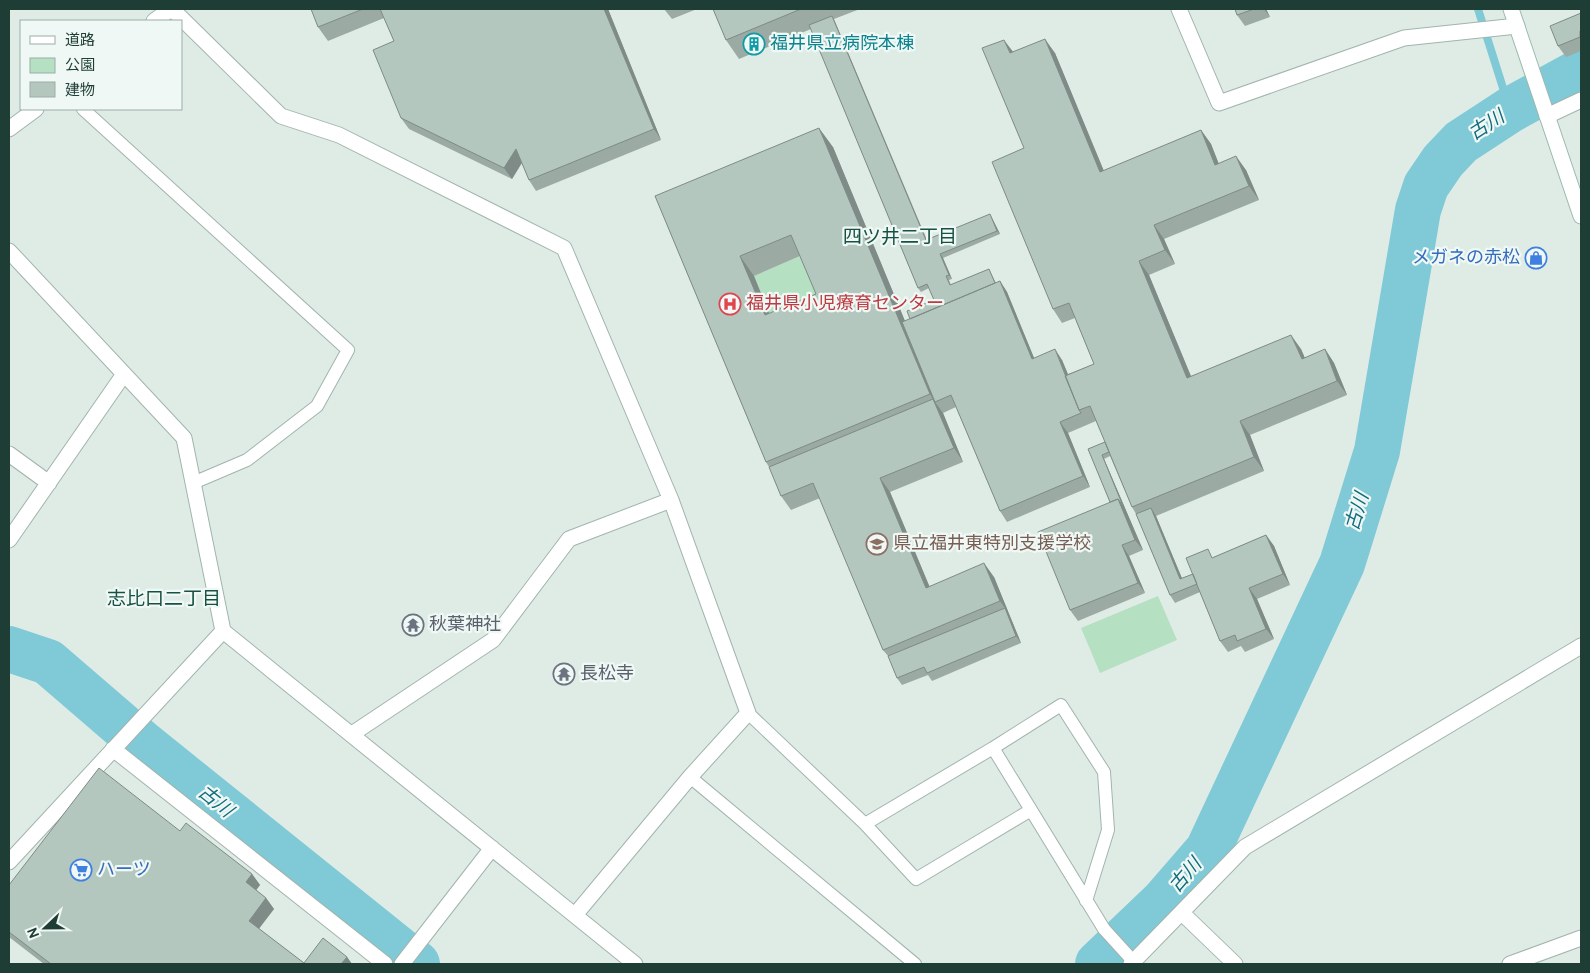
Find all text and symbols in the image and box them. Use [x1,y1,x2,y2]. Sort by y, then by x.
legend [20,20,182,110]
text: 道路 [65,32,95,51]
building icon: 福井県立病院本棟 [742,32,766,56]
place label: 福井県立病院本棟 [770,33,914,56]
text: 公園 [65,57,95,76]
text: 建物 [65,82,95,101]
water label: 古川 [1465,105,1511,146]
district label: 四ツ井二丁目 [843,226,957,250]
shop icon: メガネの赤松 [1524,246,1548,270]
place label: メガネの赤松 [1412,247,1520,270]
hospital icon: 福井県小児療育センター [718,292,742,316]
place label: 福井県小児療育センター [746,293,944,316]
water label: 古川 [1341,488,1376,534]
school or university icon: 県立福井東特別支援学校 [865,532,889,556]
place label: 県立福井東特別支援学校 [893,533,1091,556]
district label: 志比口二丁目 [107,588,221,612]
temple icon: 秋葉神社 [401,613,425,637]
place label: 秋葉神社 [429,614,501,637]
temple icon: 長松寺 [552,662,576,686]
place label: 長松寺 [580,663,634,686]
water label: 古川 [193,781,239,825]
water label: 古川 [1164,852,1209,898]
supermarket icon: ハーツ [69,858,93,882]
place label: ハーツ [97,859,151,882]
north arrow [20,903,70,953]
text: N [25,924,44,940]

